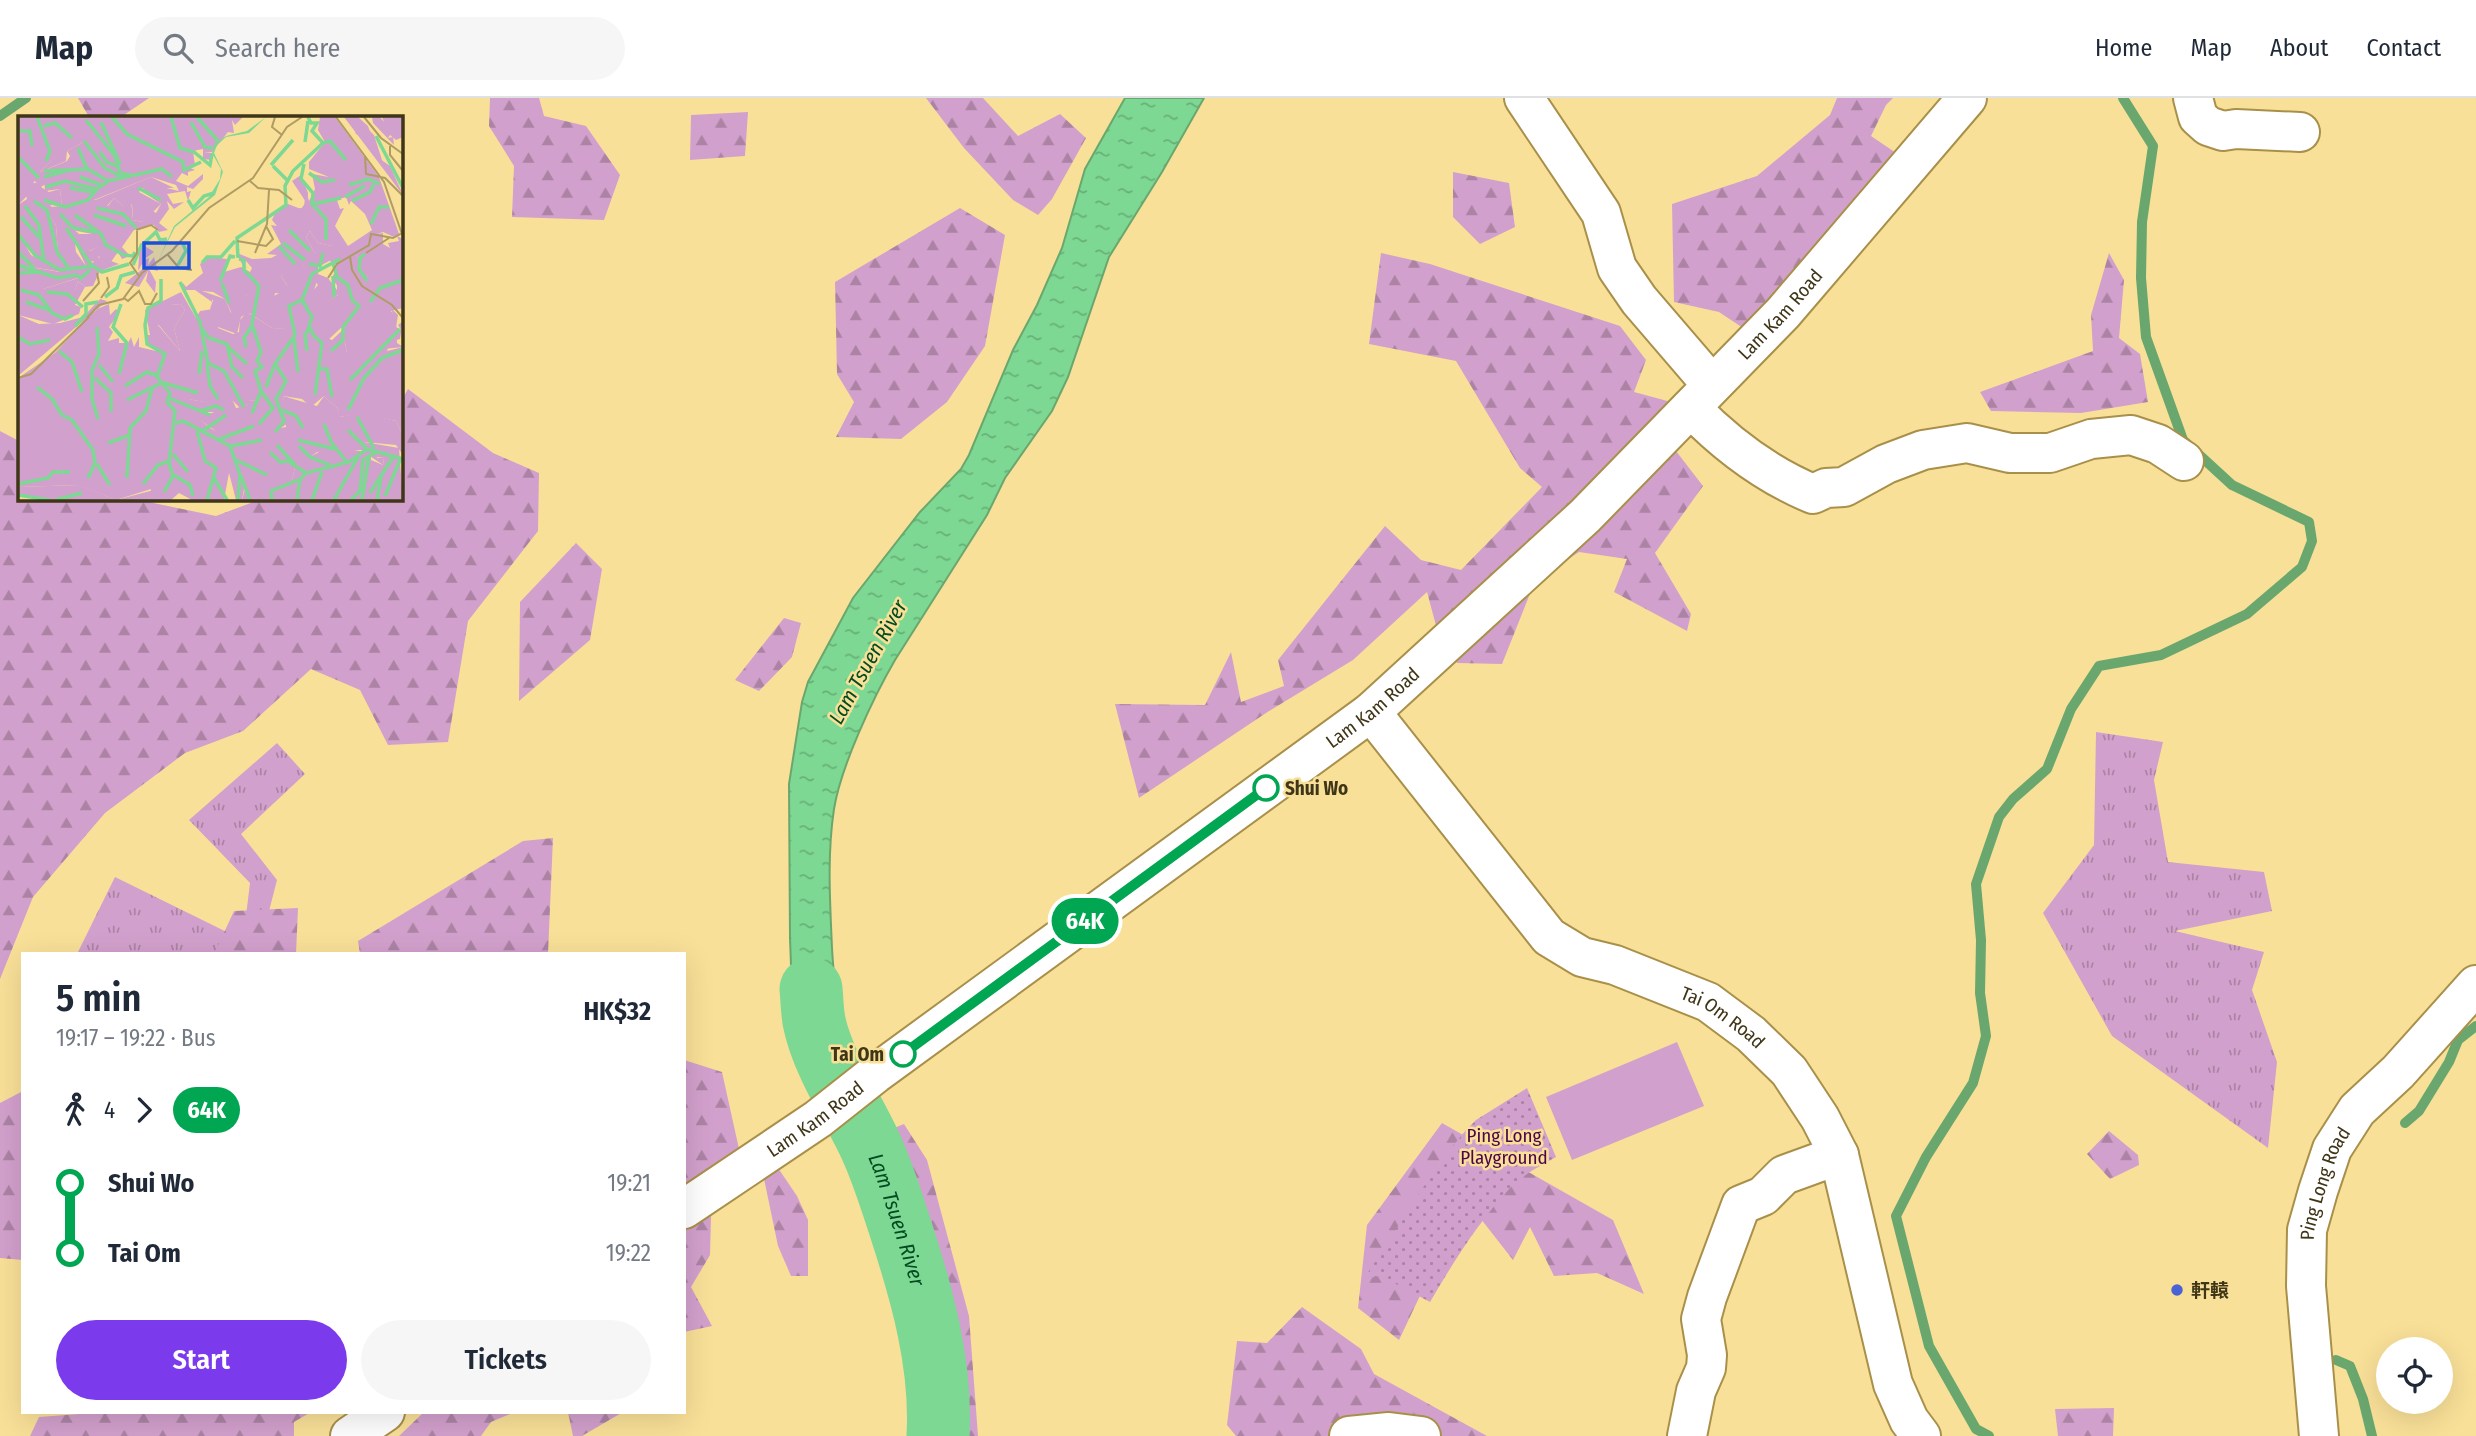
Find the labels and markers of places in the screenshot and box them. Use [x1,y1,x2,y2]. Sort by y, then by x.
marker: Shui Wo [1253,775,1279,801]
place label: Shui Wo [1285,777,1348,800]
marker: Tai Om [890,1041,916,1067]
place label: Tai Om [831,1043,884,1066]
place label: 軒轅 [2191,1279,2229,1302]
marker: 軒轅 [2169,1282,2185,1298]

